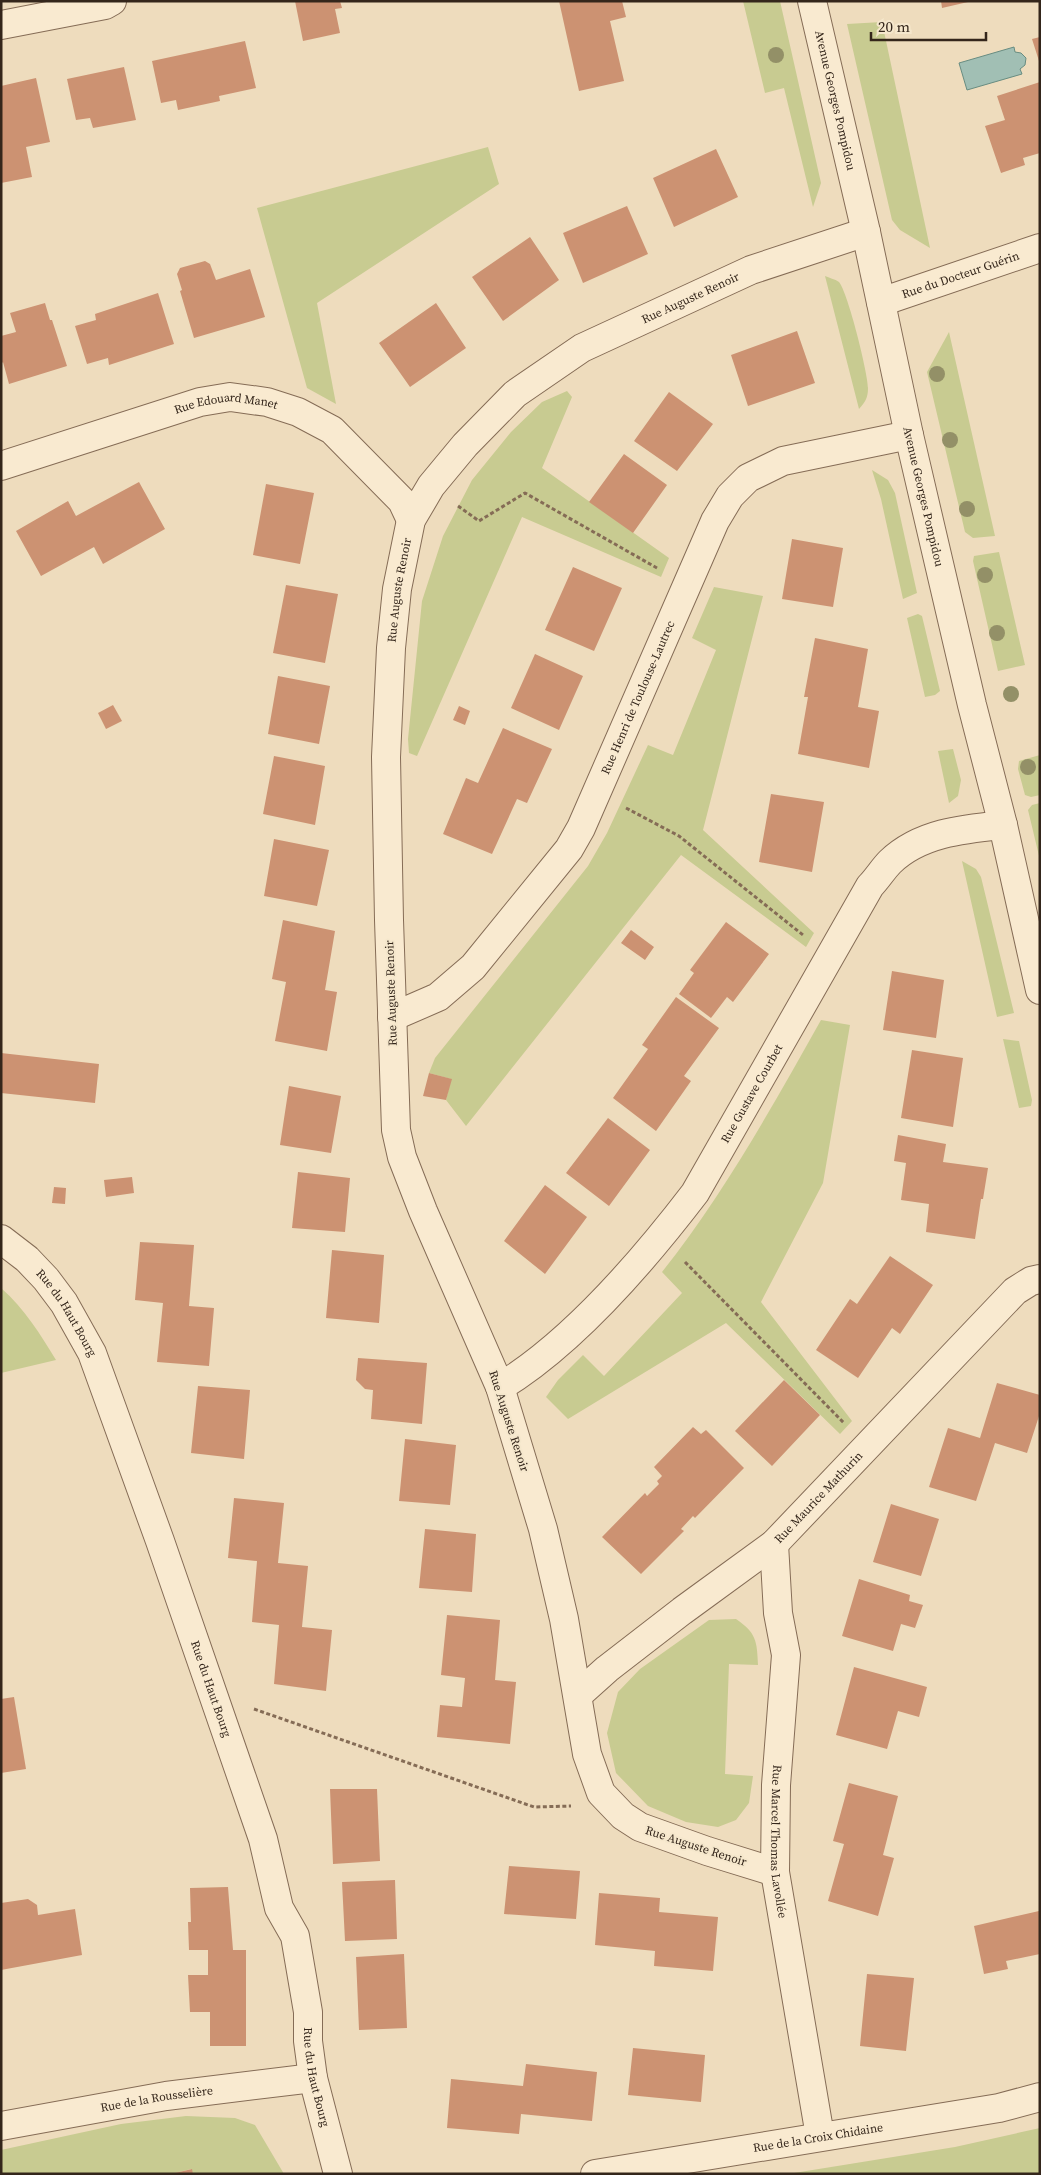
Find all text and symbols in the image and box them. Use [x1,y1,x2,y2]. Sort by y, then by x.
scale bar [871,10,986,42]
text: 20 m [878,16,910,37]
street label: Avenue Georges Pompidou [811,29,859,172]
street label: Rue du Docteur Guérin [900,248,1021,302]
street label: Rue Auguste Renoir [639,269,742,327]
street label: Rue Edouard Manet [172,389,280,418]
street label: Avenue Georges Pompidou [899,425,947,568]
street label: Rue Auguste Renoir [384,536,415,643]
street label: Rue Henri de Toulouse-Lautrec [597,618,679,777]
street label: Rue Auguste Renoir [381,940,401,1046]
street label: Rue Gustave Courbet [717,1041,786,1146]
street label: Rue du Haut Bourg [33,1266,100,1359]
street label: Rue Auguste Renoir [485,1368,533,1474]
street label: Rue Maurice Mathurin [771,1448,866,1547]
street label: Rue du Haut Bourg [187,1638,235,1739]
street label: Rue Marcel Thomas Lavollée [767,1764,791,1919]
street label: Rue Auguste Renoir [643,1822,749,1870]
street label: Rue du Haut Bourg [300,2027,333,2129]
street label: Rue de la Rousselière [99,2082,214,2116]
street label: Rue de la Croix Chidaine [752,2119,884,2156]

